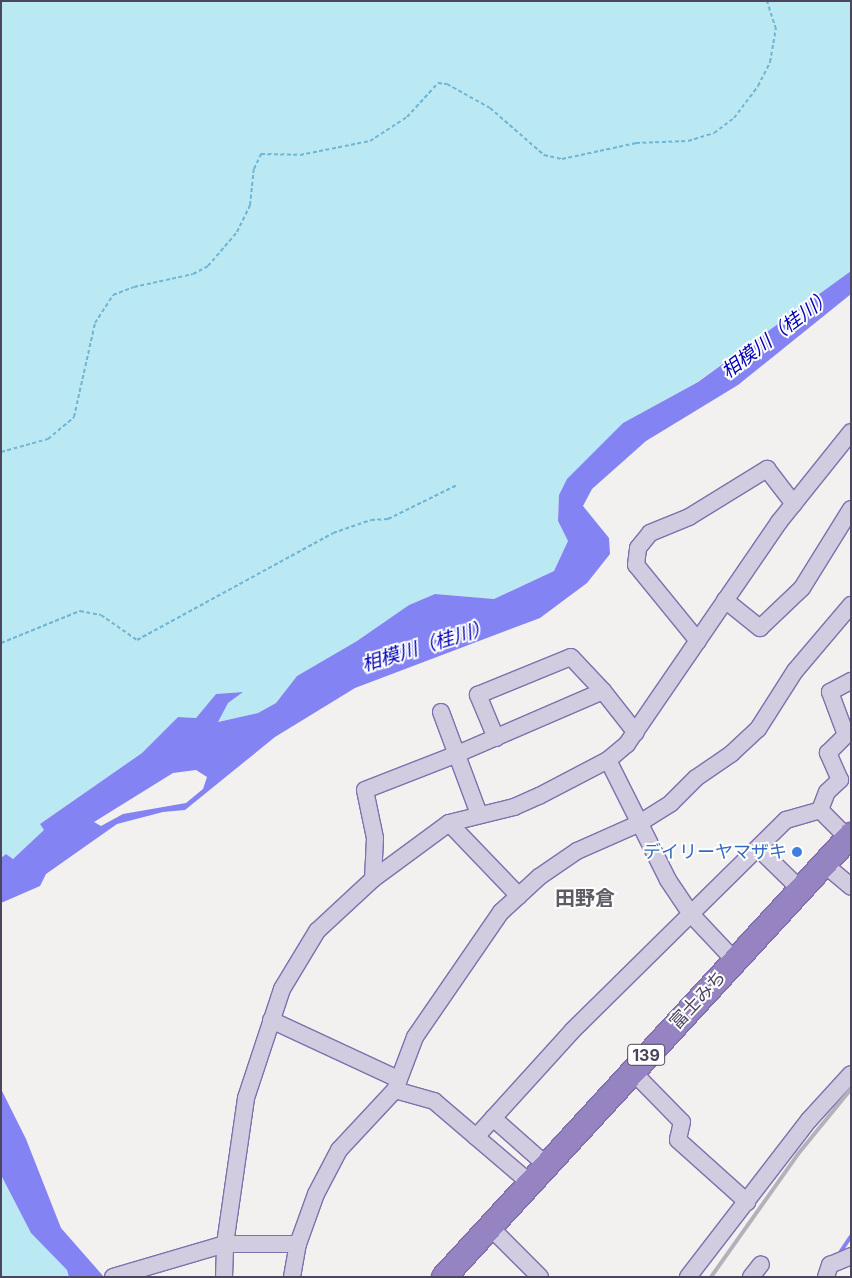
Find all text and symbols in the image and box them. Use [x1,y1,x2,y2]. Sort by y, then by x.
water label: 相模川（桂川） [717,285,837,383]
water label: 相模川（桂川） [359,616,493,676]
place label: デイリーヤマザキ [643,841,787,863]
marker: デイリーヤマザキ [791,846,803,858]
district label: 田野倉 [555,886,615,910]
street label: 富士みち [666,966,730,1034]
road number: 139 [626,1042,666,1068]

